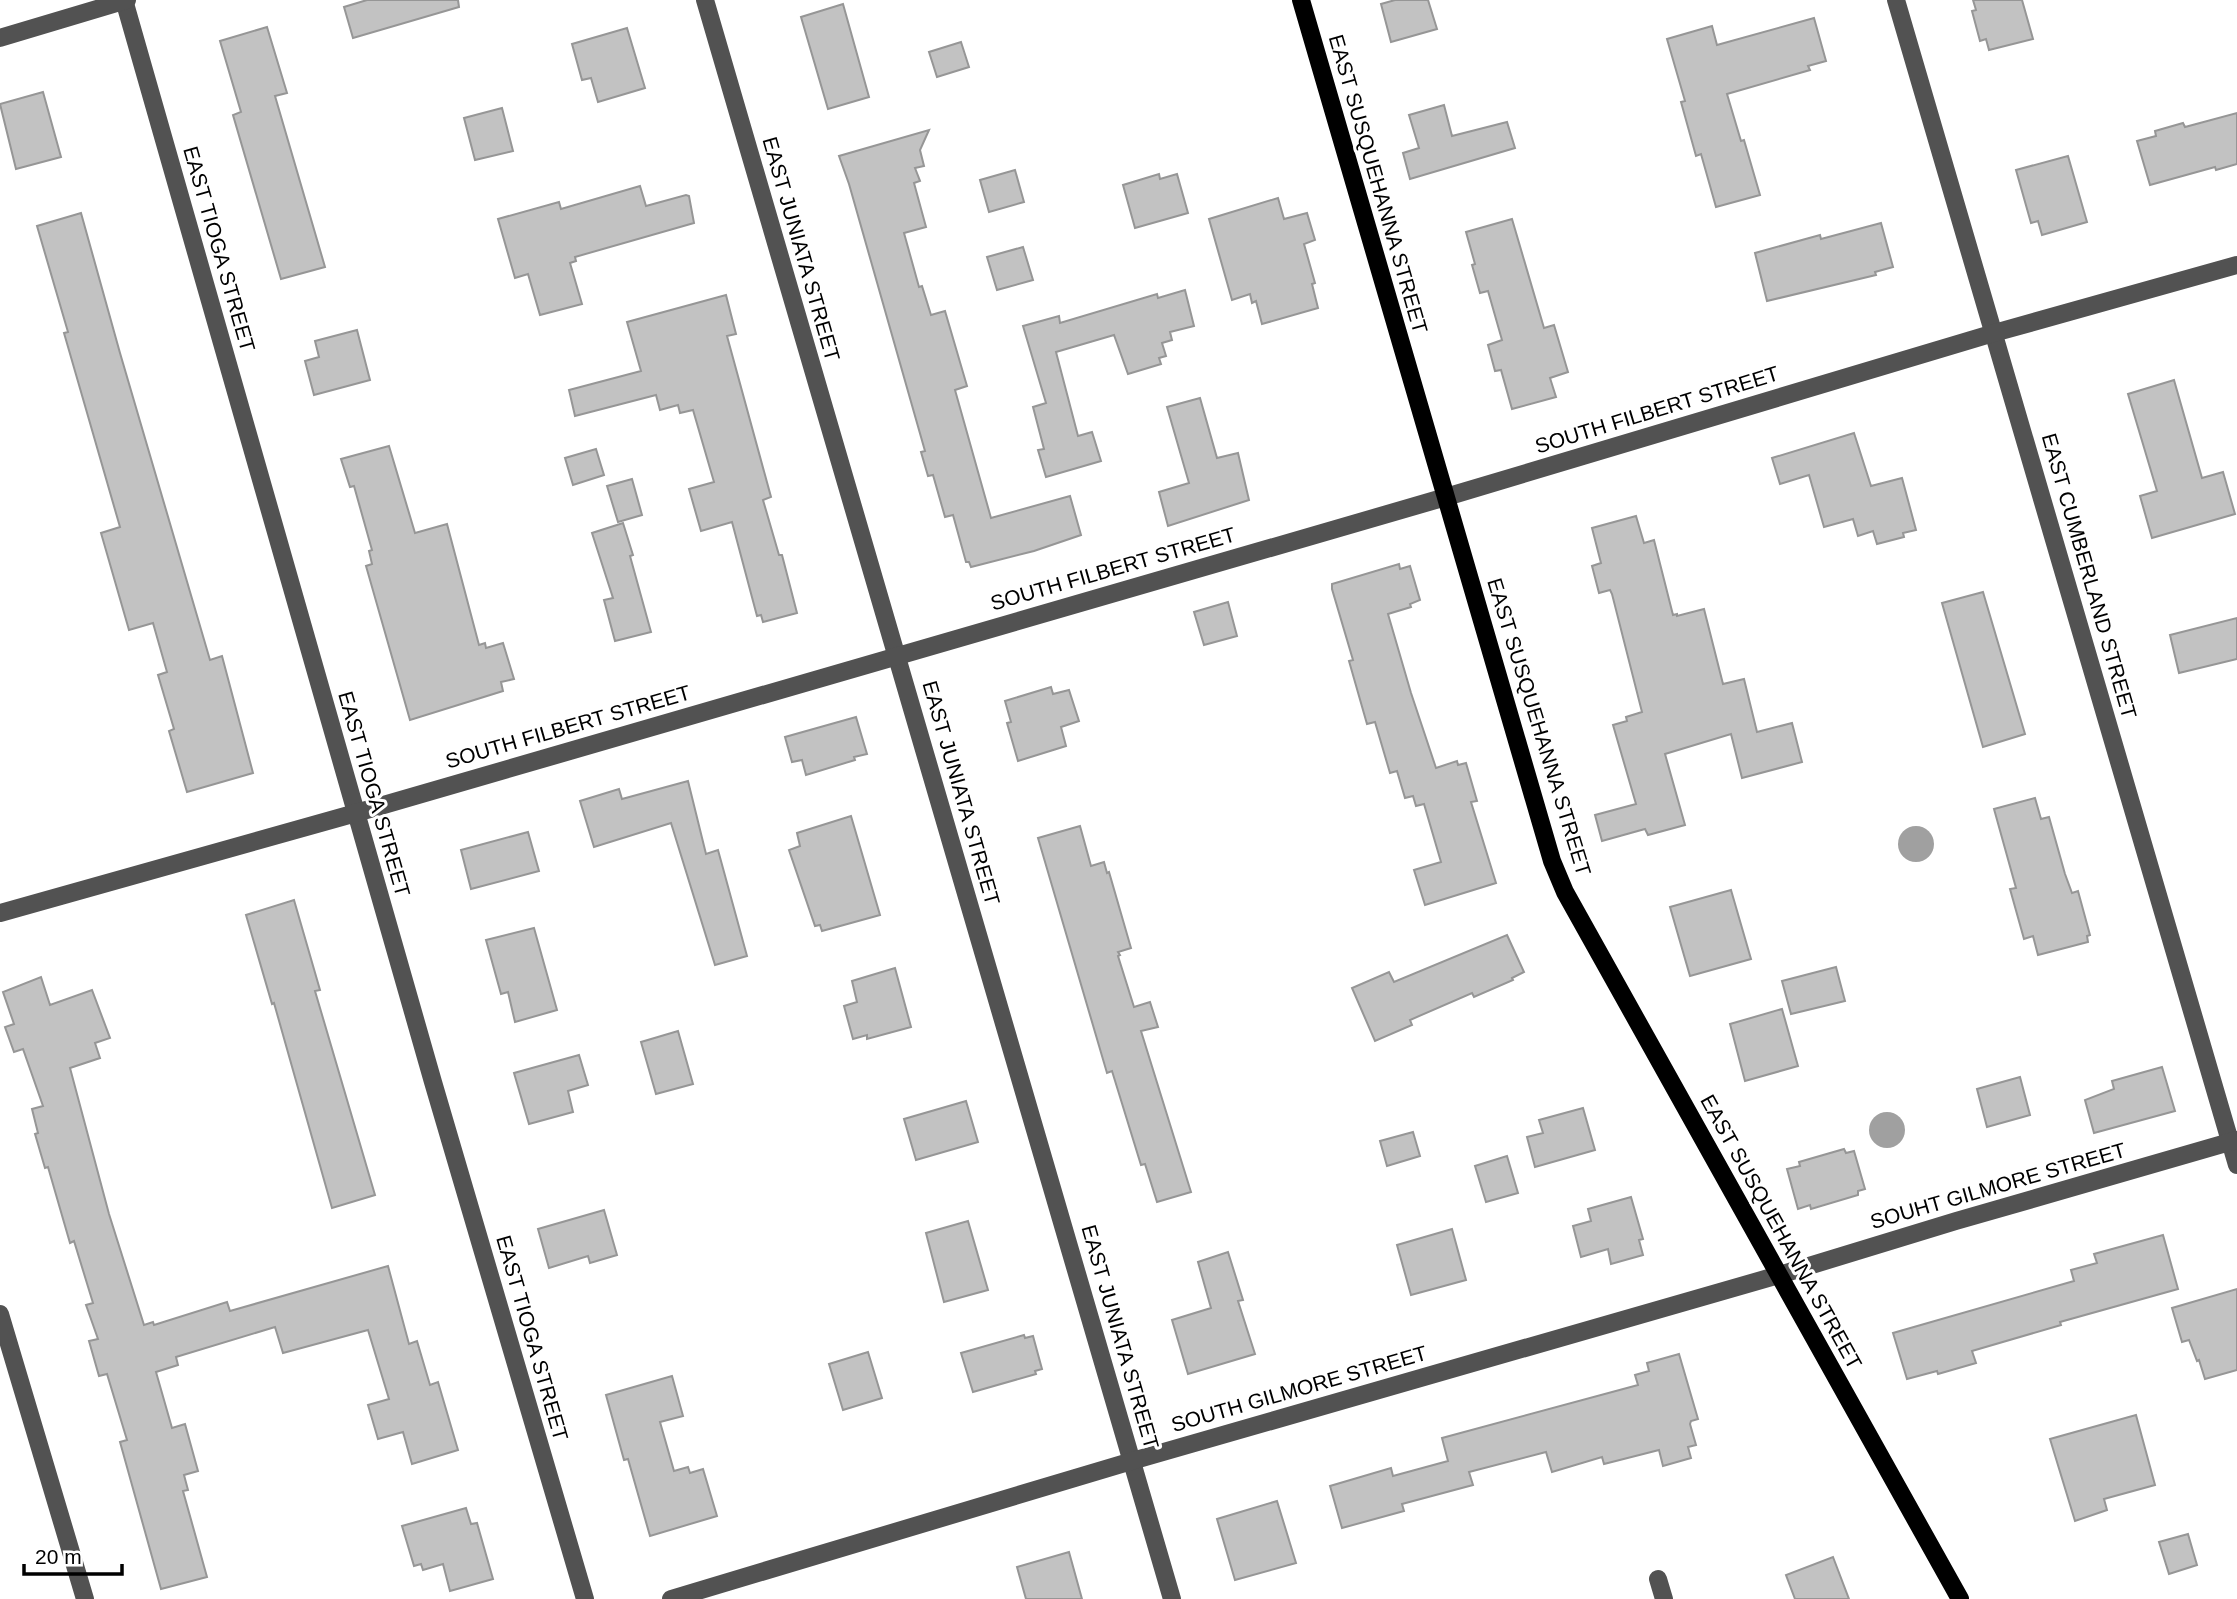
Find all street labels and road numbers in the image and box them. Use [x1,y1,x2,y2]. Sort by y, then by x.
street label: EAST SUSQUEHANNA STREET [1325,32,1432,336]
street label: EAST JUNIATA STREET [758,134,845,364]
street label: EAST TIOGA STREET [179,143,260,354]
street label: SOUTH FILBERT STREET [1532,361,1782,458]
street label: EAST CUMBERLAND STREET [2038,430,2141,721]
street label: SOUTH FILBERT STREET [988,522,1238,615]
street label: EAST SUSQUEHANNA STREET [1483,575,1596,879]
street label: EAST JUNIATA STREET [918,678,1005,908]
street label: SOUTH FILBERT STREET [443,680,693,773]
street label: EAST TIOGA STREET [334,688,415,899]
street label: EAST SUSQUEHANNA STREET [1696,1091,1867,1373]
street label: SOUHT GILMORE STREET [1868,1138,2128,1233]
street label: EAST JUNIATA STREET [1077,1222,1164,1452]
street label: EAST TIOGA STREET [492,1232,573,1443]
street label: SOUTH GILMORE STREET [1168,1341,1429,1436]

